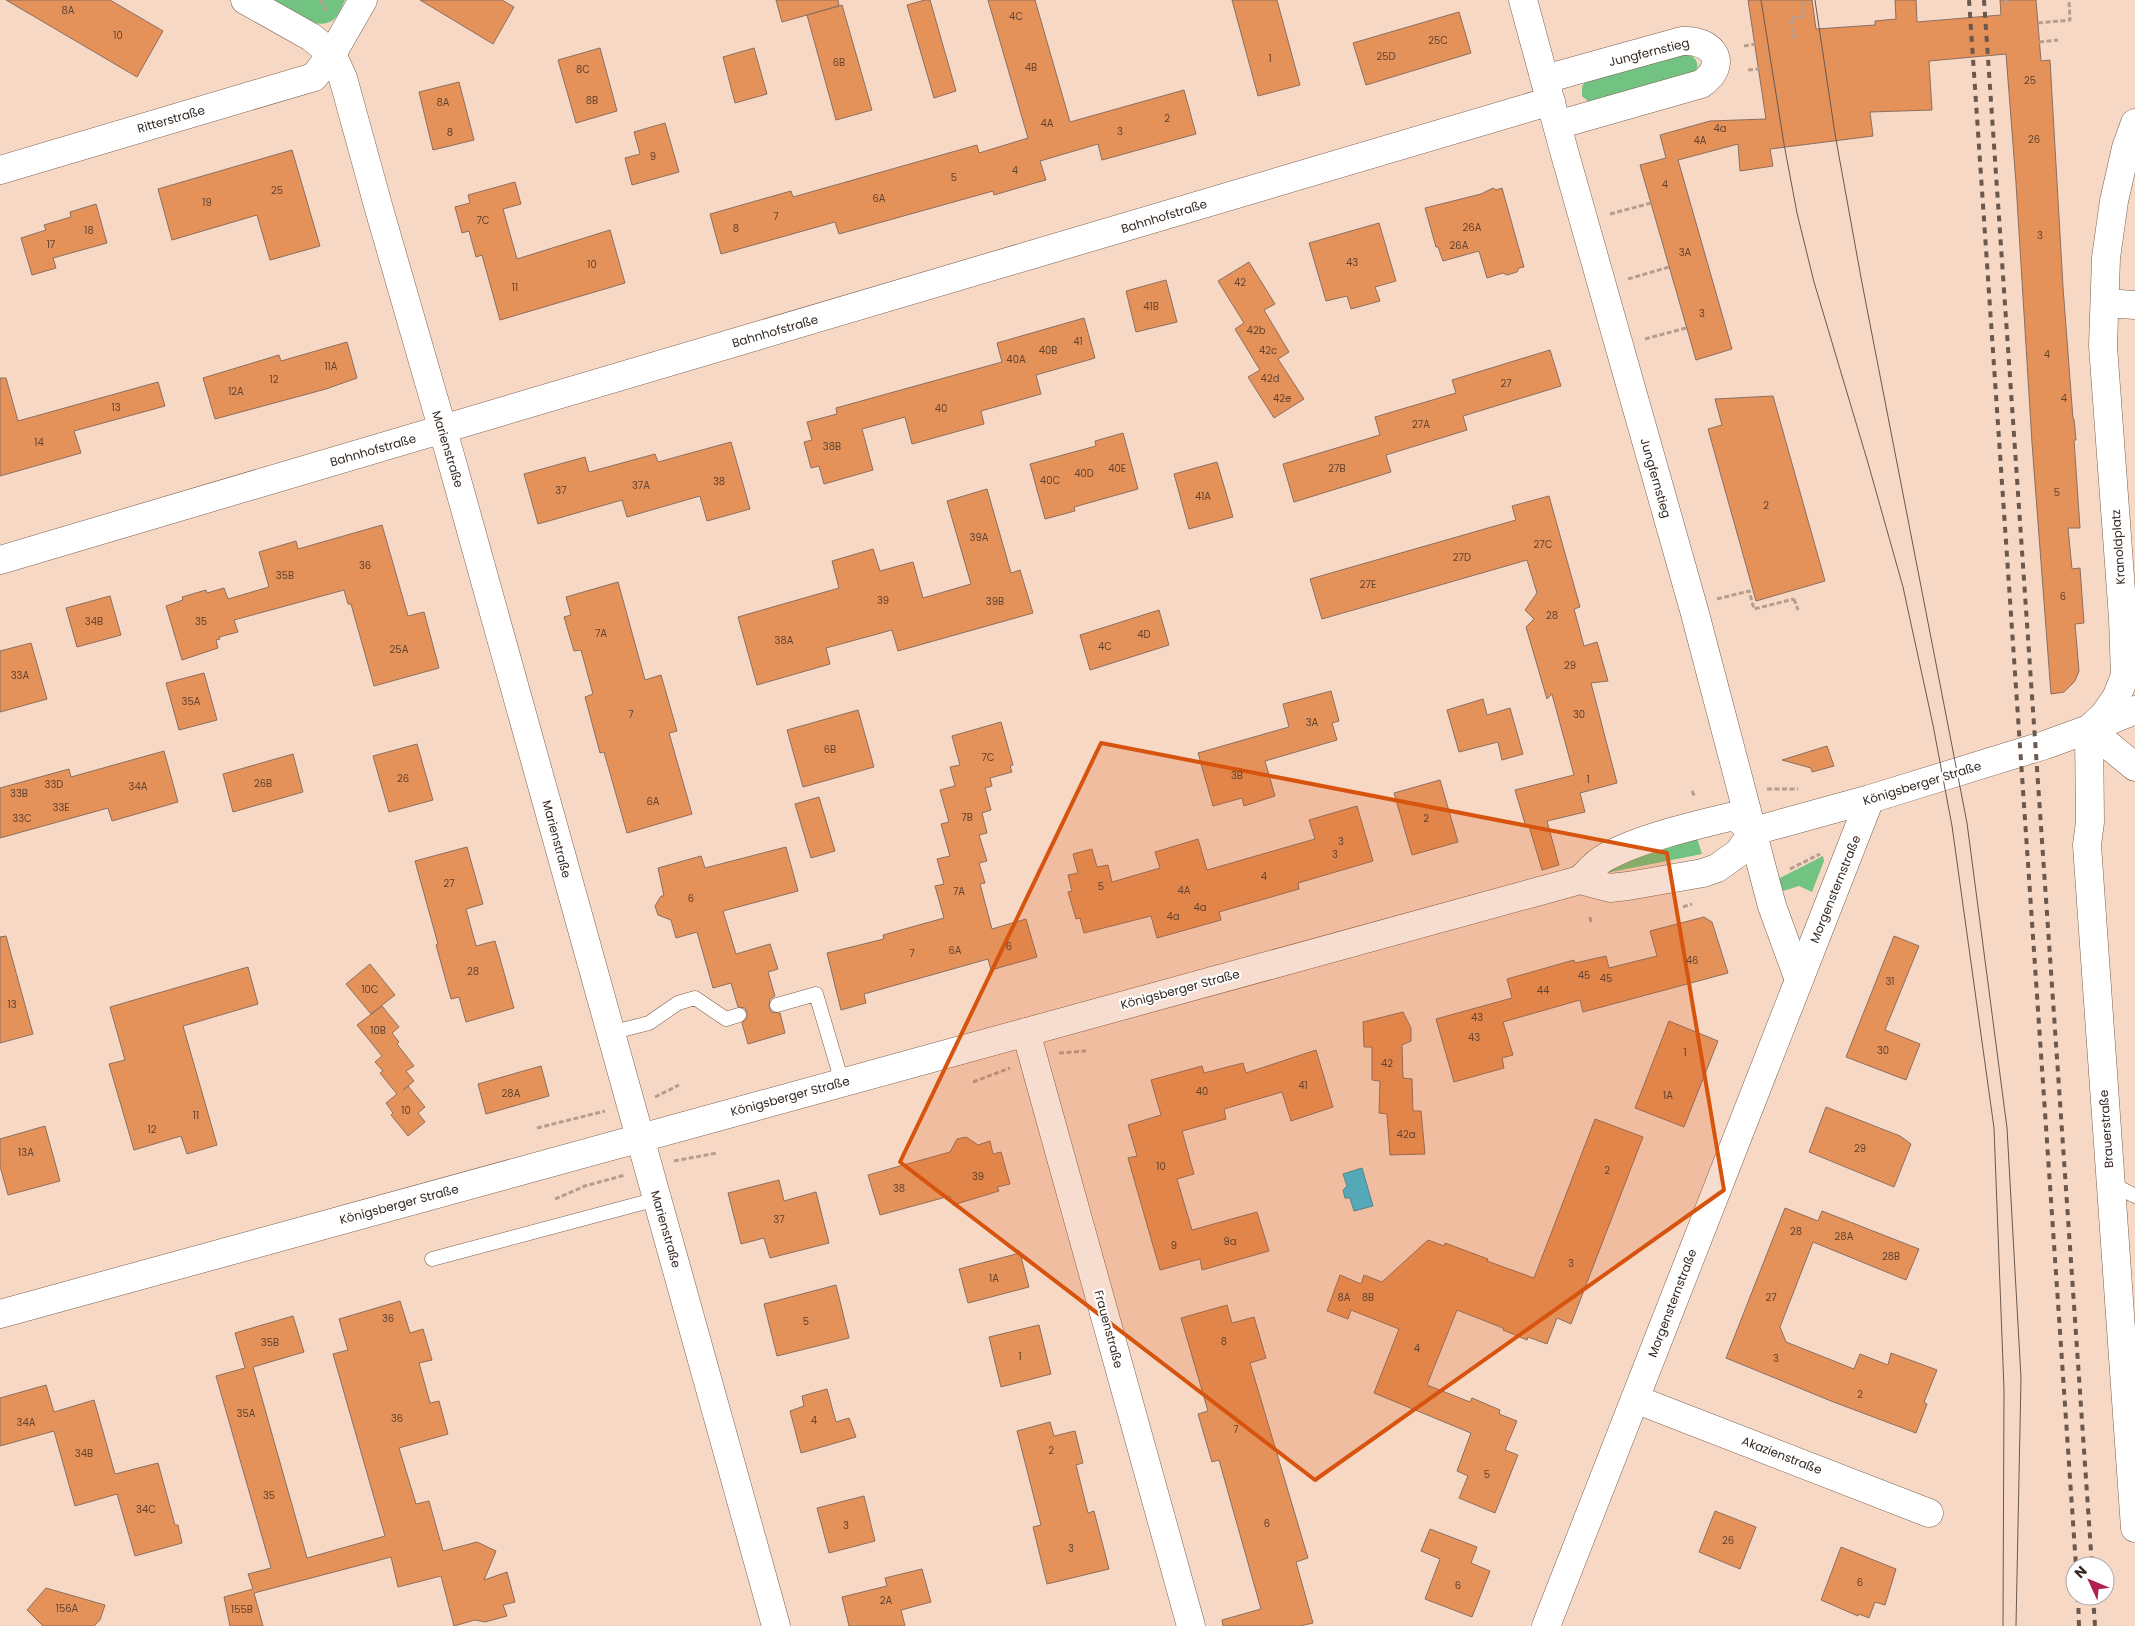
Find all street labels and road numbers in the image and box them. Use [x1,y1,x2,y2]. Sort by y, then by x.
street label: Jungfernstieg [1607,34,1691,70]
street label: Ritterstraße [135,101,207,137]
street label: Bahnhofstraße [1119,195,1209,237]
street label: Bahnhofstraße [730,311,820,351]
street label: Marienstraße [428,408,468,490]
street label: Bahnhofstraße [328,430,418,470]
street label: Jungfernstieg [1636,436,1676,520]
street label: Kranoldplatz [2107,509,2129,585]
street label: Königsberger Straße [1861,757,1983,809]
street label: Marienstraße [538,798,576,880]
street label: Morgensternstraße [1806,833,1864,945]
street label: Königsberger Straße [1119,965,1241,1013]
street label: Königsberger Straße [729,1072,851,1120]
street label: Brauerstraße [2095,1089,2117,1169]
street label: Königsberger Straße [338,1180,460,1228]
street label: Marienstraße [647,1188,685,1270]
street label: Morgensternstraße [1643,1246,1701,1360]
street label: Frauenstraße [1090,1288,1128,1370]
street label: Akazienstraße [1739,1432,1825,1478]

